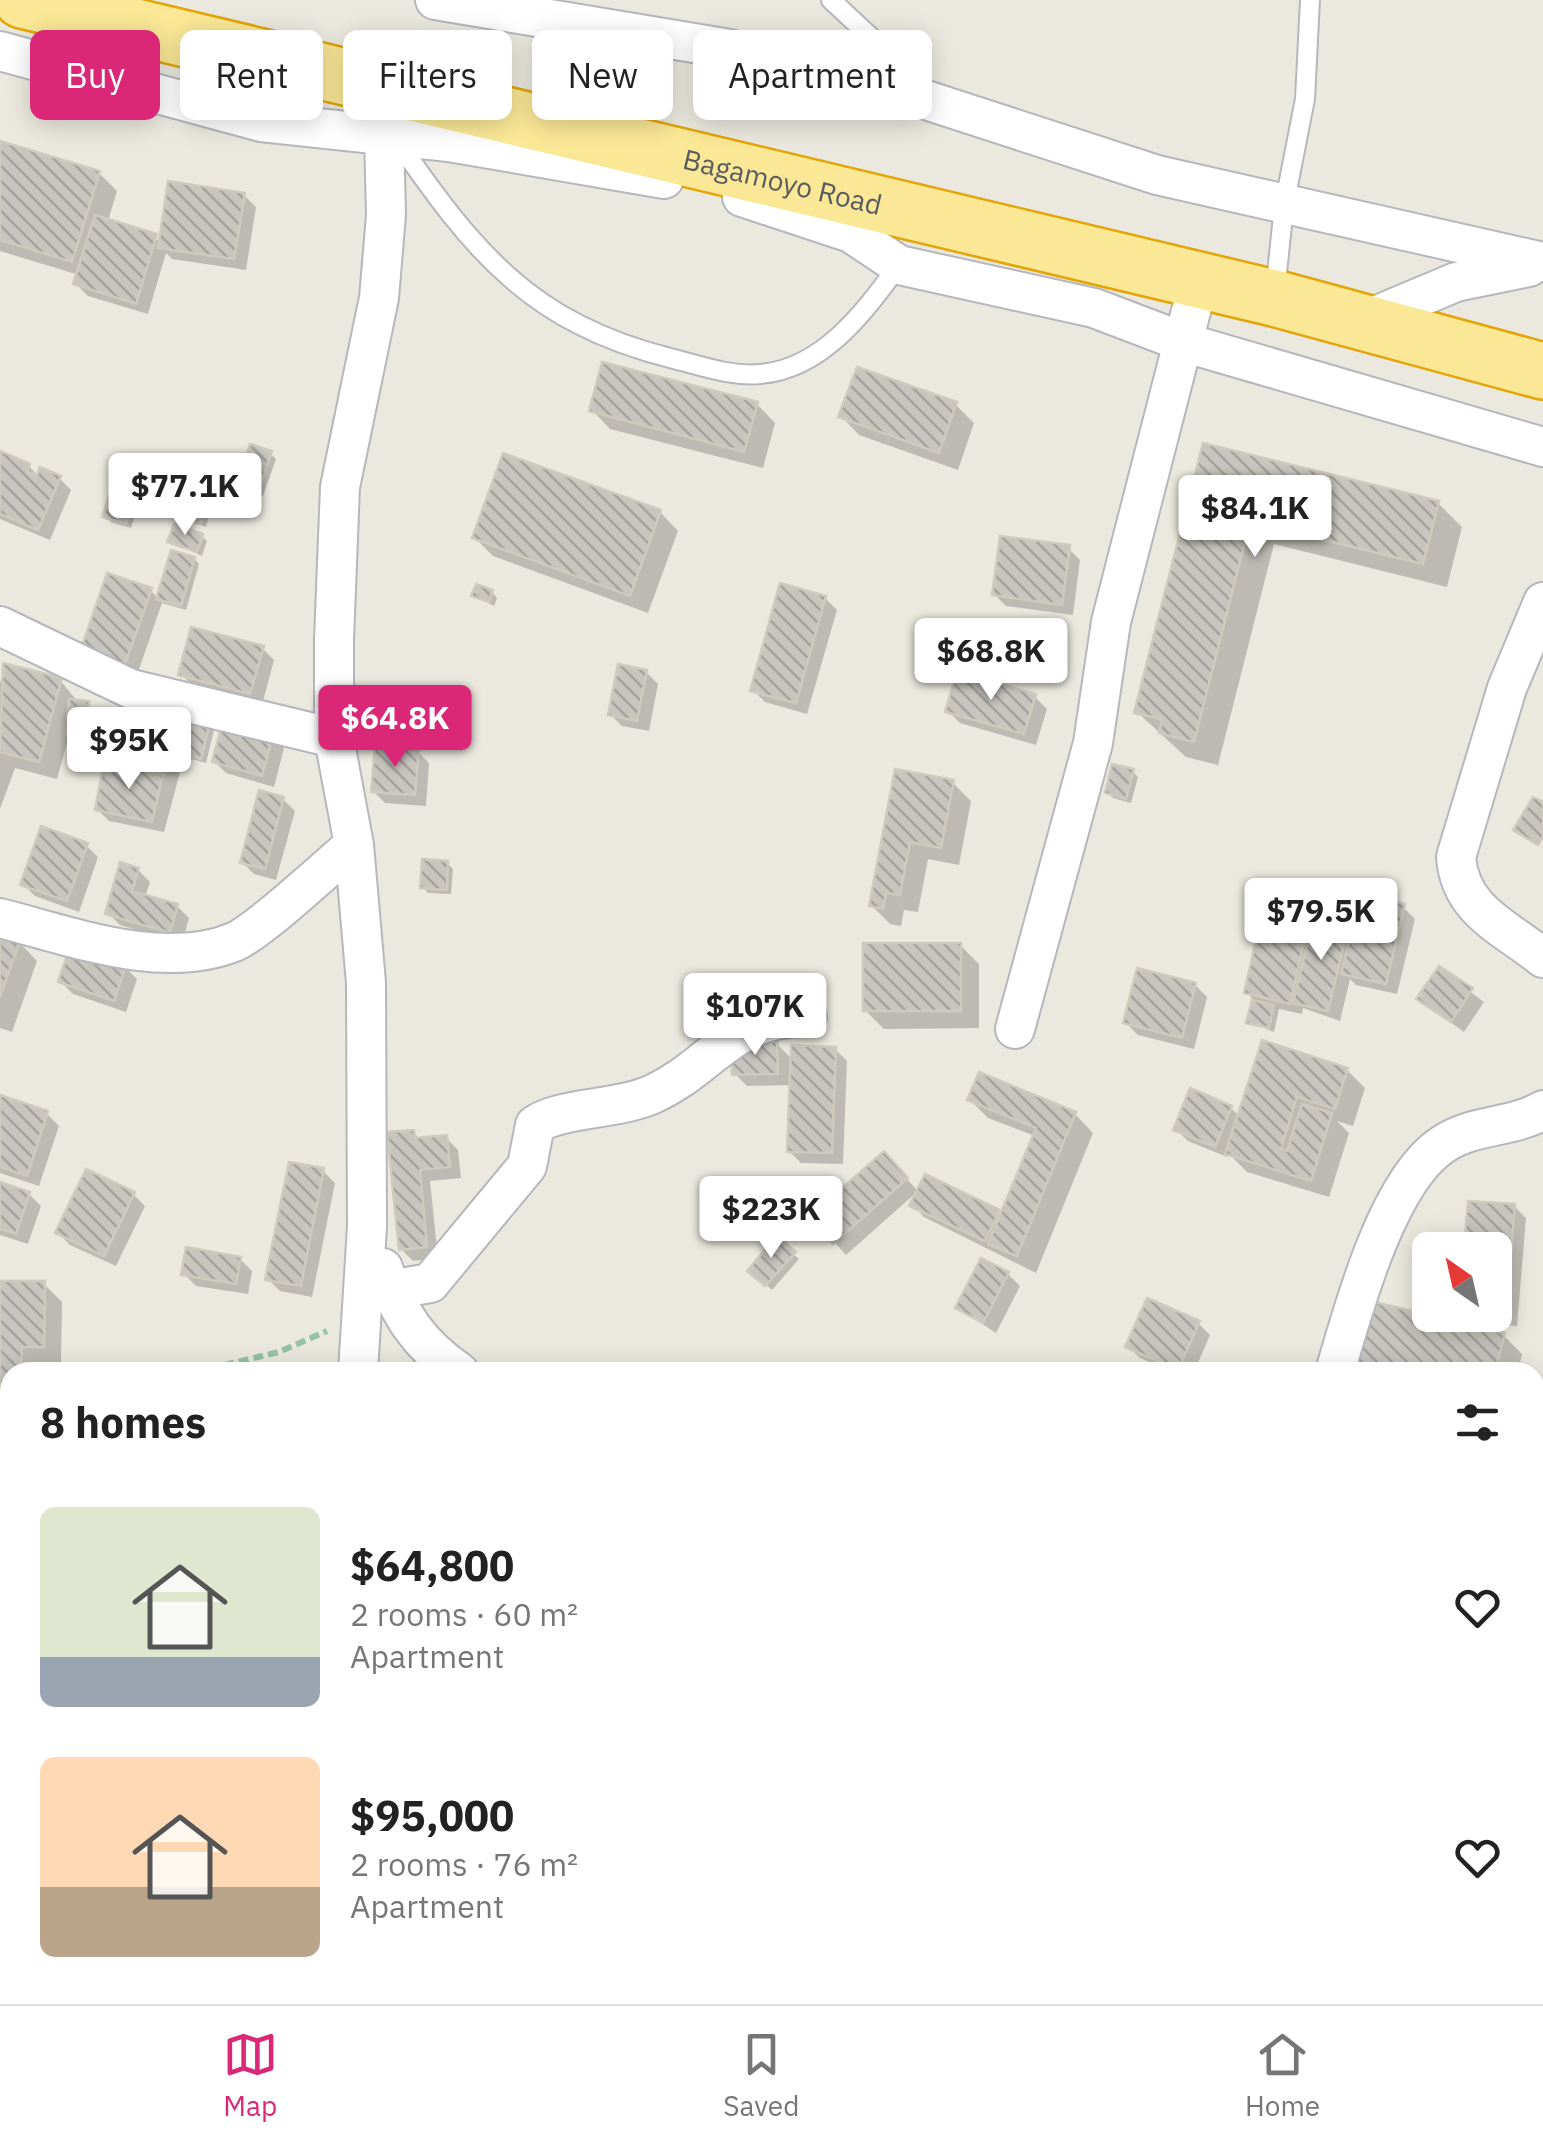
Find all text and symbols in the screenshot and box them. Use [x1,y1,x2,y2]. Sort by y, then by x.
chip: Buy [30,30,160,120]
chip: Rent [180,30,323,120]
chip: Filters [343,30,512,120]
chip: New [532,30,673,120]
chip: Apartment [693,30,932,120]
street label: Bagamoyo Road [680,140,886,223]
pin: $77.1K [104,453,266,538]
text: $77.1K [130,464,240,506]
pin: $84.1K [1174,475,1336,560]
text: $84.1K [1200,486,1310,528]
pin: $68.8K [910,618,1072,703]
text: $68.8K [936,629,1046,671]
pin: $64.8K [314,685,476,770]
text: $64.8K [340,696,450,738]
pin: $95K [70,707,188,792]
text: $95K [89,718,169,760]
pin: $79.5K [1240,878,1402,963]
text: $79.5K [1266,889,1376,931]
pin: $107K [685,973,825,1058]
text: $107K [705,984,805,1026]
pin: $223K [701,1176,841,1261]
text: $223K [721,1187,821,1229]
north arrow [1412,1232,1512,1332]
map controls [1412,1232,1512,1332]
text: 8 homes [40,1395,206,1450]
icon: filters [1450,1395,1505,1450]
text: $64,800 [350,1538,514,1593]
icon: home [120,1547,240,1667]
icon: heart [1450,1580,1505,1635]
text: 2 rooms · 60 m² [350,1593,578,1635]
text: Apartment [350,1635,504,1677]
text: $95,000 [350,1788,514,1843]
icon: home [120,1797,240,1917]
icon: heart [1450,1830,1505,1885]
text: 2 rooms · 76 m² [350,1843,578,1885]
text: Apartment [350,1885,504,1927]
tab: Map [223,2027,278,2124]
tab: Saved [723,2027,799,2124]
tab: Home [1245,2027,1320,2124]

